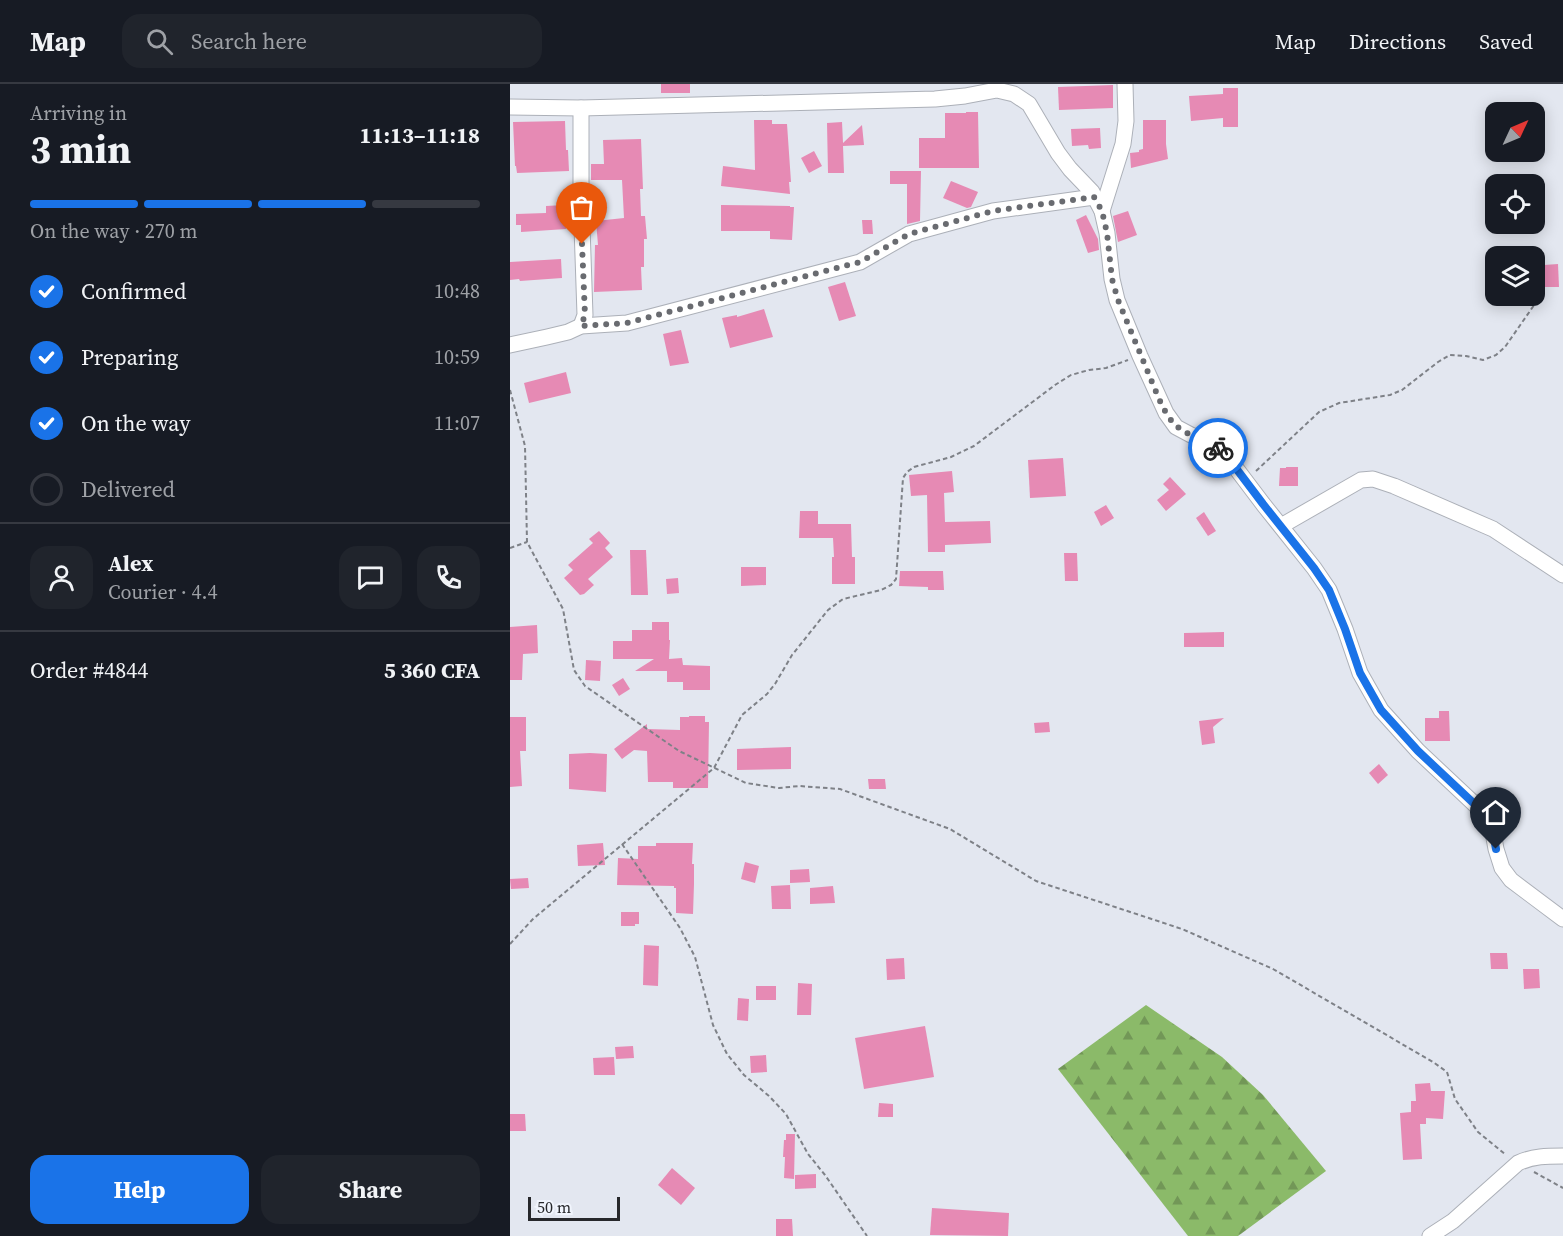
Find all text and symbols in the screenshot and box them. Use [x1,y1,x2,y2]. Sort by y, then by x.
search box [122,14,542,68]
text: Map [30,22,86,60]
icon: search [143,25,176,58]
text: Search here [191,26,307,56]
text: Map [1275,27,1316,56]
text: Directions [1349,27,1446,56]
text: Saved [1479,27,1533,56]
text: Arriving in [30,99,127,127]
north arrow [1485,102,1545,162]
map controls [1485,102,1545,306]
text: 11:13–11:18 [360,120,480,150]
text: 3 min [30,123,131,176]
button: locate [1485,174,1545,234]
pin [556,182,607,244]
icon: bag [565,191,598,224]
text: On the way · 270 m [30,217,197,245]
button: layers [1485,246,1545,306]
icon: check [30,275,63,308]
text: Confirmed [81,276,186,306]
text: 10:48 [434,277,480,305]
icon: check [30,341,63,374]
text: Preparing [81,342,178,372]
text: 10:59 [434,343,480,371]
icon: check [30,407,63,440]
text: On the way [81,408,190,438]
text: 11:07 [434,409,480,437]
courier [1188,418,1248,478]
icon: bike [1202,432,1235,465]
text: Delivered [81,474,175,504]
button: person [30,546,93,609]
button: chat [339,546,402,609]
button: phone [417,546,480,609]
text: Alex [108,548,153,578]
text: Courier · 4.4 [108,578,217,606]
text: Order #4844 [30,655,148,685]
text: 5 360 CFA [384,655,480,685]
pin [1470,787,1521,849]
icon: home [1479,796,1512,829]
button: Help [30,1155,249,1224]
button: Share [261,1155,480,1224]
scale bar [528,1194,620,1222]
text: 50 m [537,1196,571,1218]

